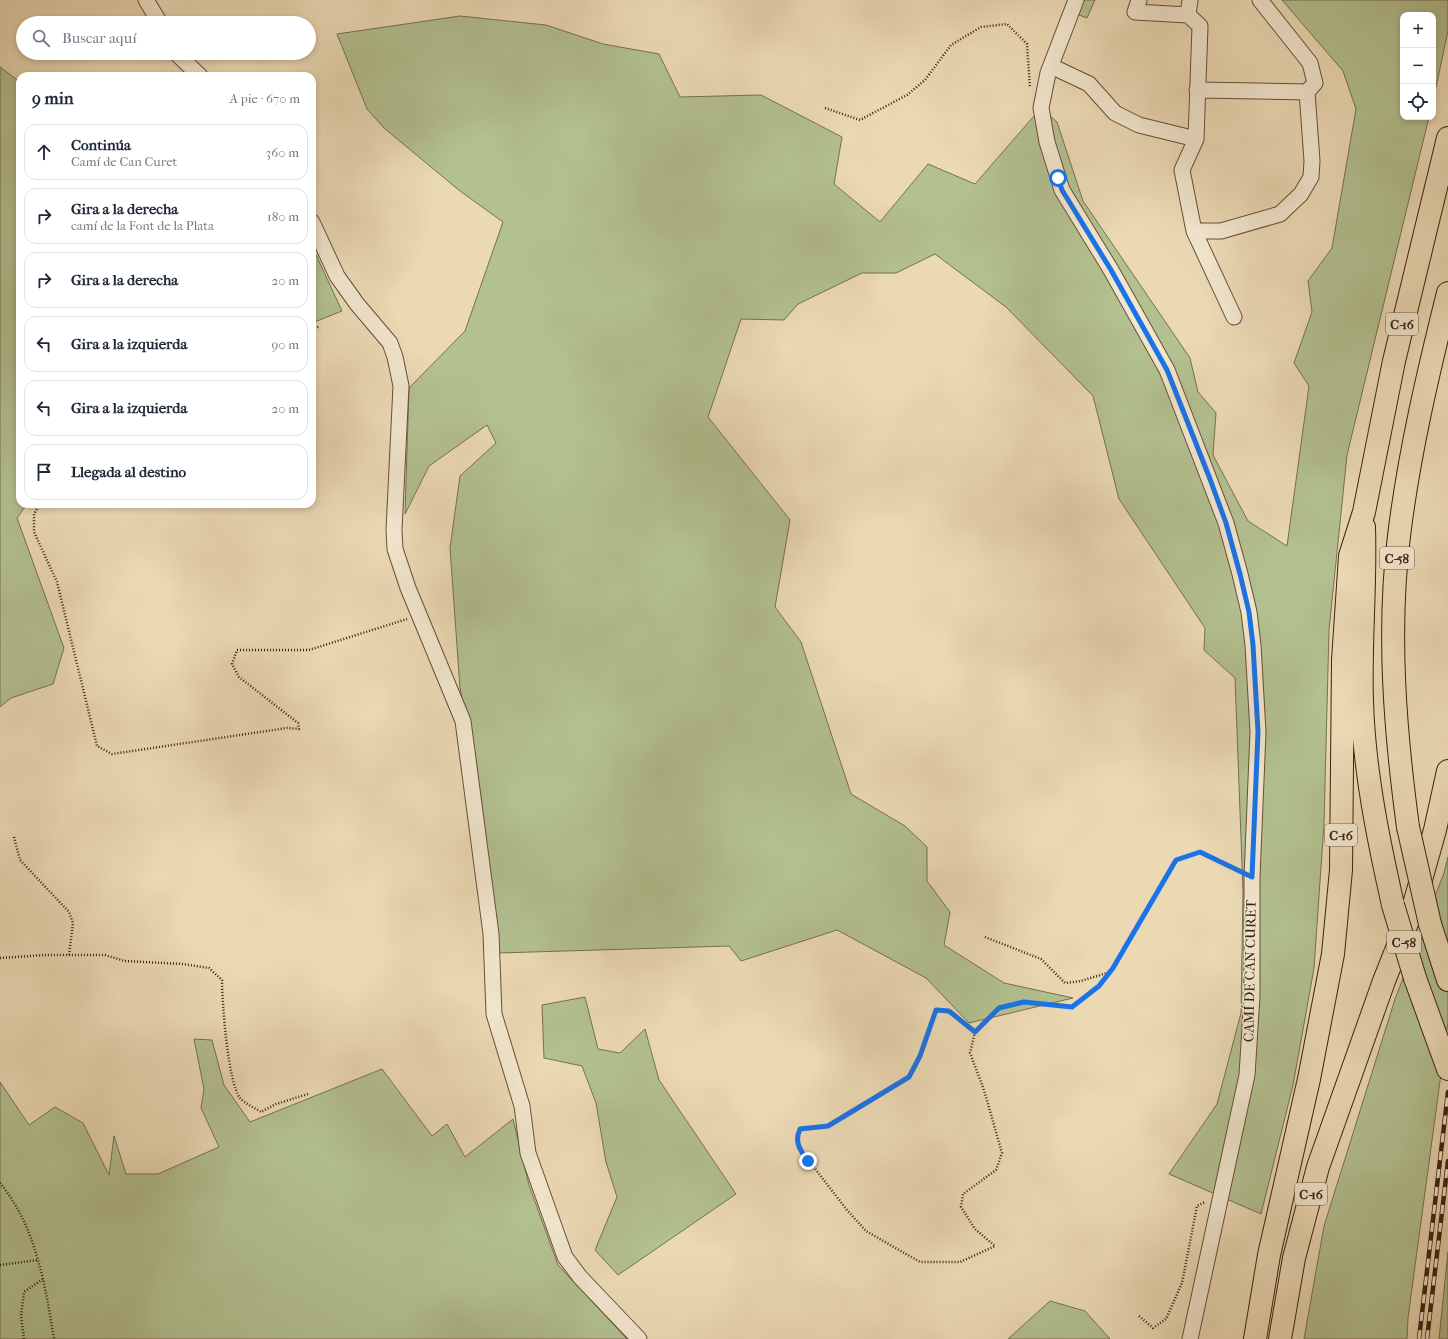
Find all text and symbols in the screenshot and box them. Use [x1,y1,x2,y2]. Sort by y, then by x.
map controls [1400,12,1436,120]
button: + [1400,12,1436,48]
search box [16,16,316,60]
icon: search [30,27,52,49]
text: Buscar aquí [62,29,137,47]
button: − [1400,48,1436,84]
button: locate [1400,84,1436,120]
text: 9 min [32,88,74,108]
text: A pie · 670 m [229,91,300,106]
text: Continúa [71,136,131,154]
icon: ahead [33,141,55,163]
text: 360 m [266,145,299,160]
text: Camí de Can Curet [71,154,177,169]
route start [1049,169,1067,187]
text: Gira a la derecha [71,200,178,218]
icon: right [33,205,55,227]
text: 180 m [267,209,299,224]
text: camí de la Font de la Plata [71,218,214,233]
icon: right [33,269,55,291]
text: Gira a la derecha [71,271,178,289]
text: 20 m [272,273,299,288]
road number: C-16 [1386,313,1418,335]
icon: left [33,333,55,355]
text: Gira a la izquierda [71,335,187,353]
text: 90 m [271,337,299,352]
icon: left [33,397,55,419]
text: Gira a la izquierda [71,399,187,417]
text: 20 m [272,401,299,416]
icon: arrive [33,461,55,483]
text: Llegada al destino [71,463,186,481]
road number: C-58 [1380,547,1414,569]
road number: C-16 [1325,824,1357,846]
street label: CAMÍ DE CAN CURET [1239,899,1260,1042]
road number: C-58 [1387,931,1421,953]
route end [799,1152,817,1170]
road number: C-16 [1295,1183,1327,1205]

